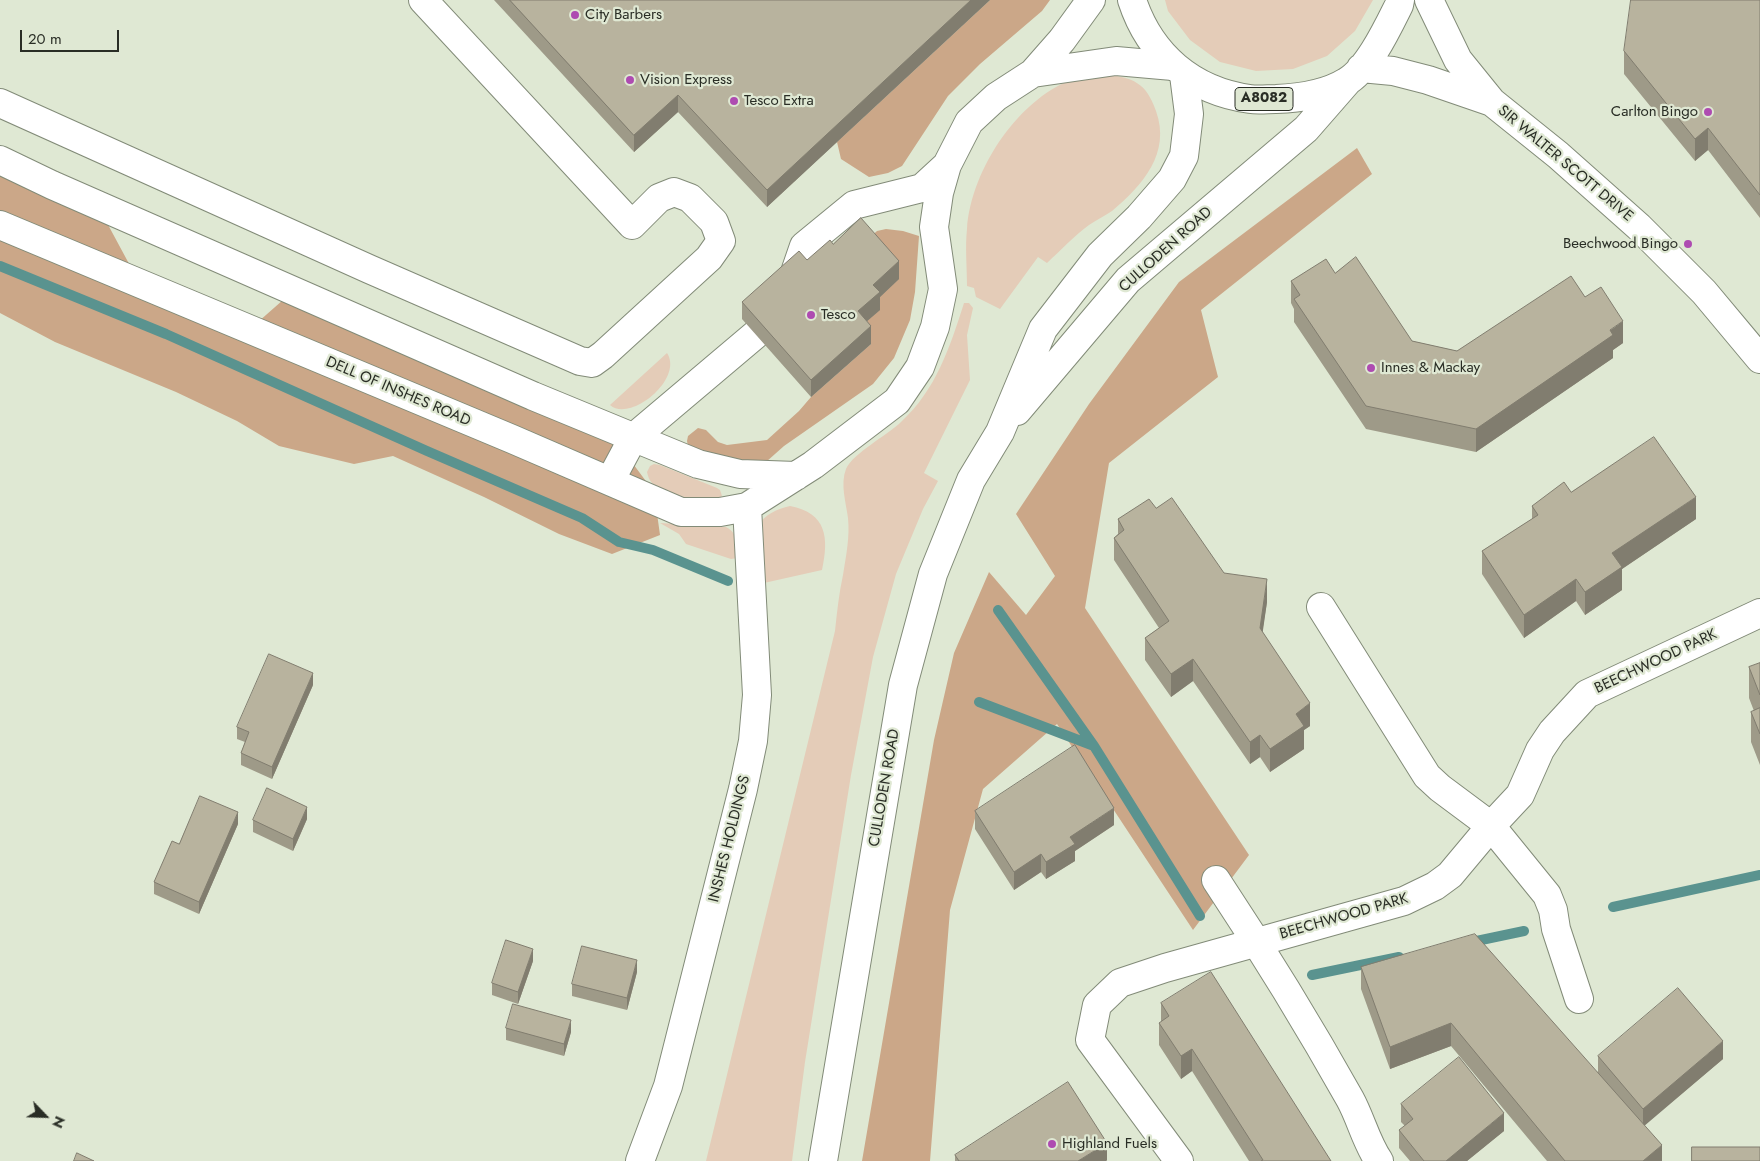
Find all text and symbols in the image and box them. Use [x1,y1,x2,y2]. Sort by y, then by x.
place label: City Barbers [585,6,662,24]
marker: City Barbers [569,9,581,21]
scale bar [22,20,121,52]
text: 20 m [28,28,62,50]
place label: Vision Express [640,71,732,89]
marker: Vision Express [624,74,636,86]
road number: A8082 [1235,88,1293,110]
place label: Tesco Extra [744,92,814,110]
marker: Tesco Extra [728,95,740,107]
street label: SIR WALTER SCOTT DRIVE [1494,102,1636,226]
place label: Carlton Bingo [1611,103,1698,121]
marker: Carlton Bingo [1702,106,1714,118]
street label: CULLODEN ROAD [1116,203,1216,297]
place label: Beechwood Bingo [1563,235,1678,253]
marker: Beechwood Bingo [1682,238,1694,250]
place label: Tesco [821,306,856,324]
marker: Tesco [805,309,817,321]
street label: DELL OF INSHES ROAD [323,353,473,431]
place label: Innes & Mackay [1381,359,1480,377]
marker: Innes & Mackay [1365,362,1377,374]
street label: BEECHWOOD PARK [1592,626,1720,698]
street label: CULLODEN ROAD [866,728,904,848]
street label: INSHES HOLDINGS [706,774,754,904]
street label: BEECHWOOD PARK [1278,890,1410,944]
north arrow [20,1091,70,1141]
text: N [47,1113,70,1131]
place label: Highland Fuels [1062,1135,1157,1153]
marker: Highland Fuels [1046,1138,1058,1150]

